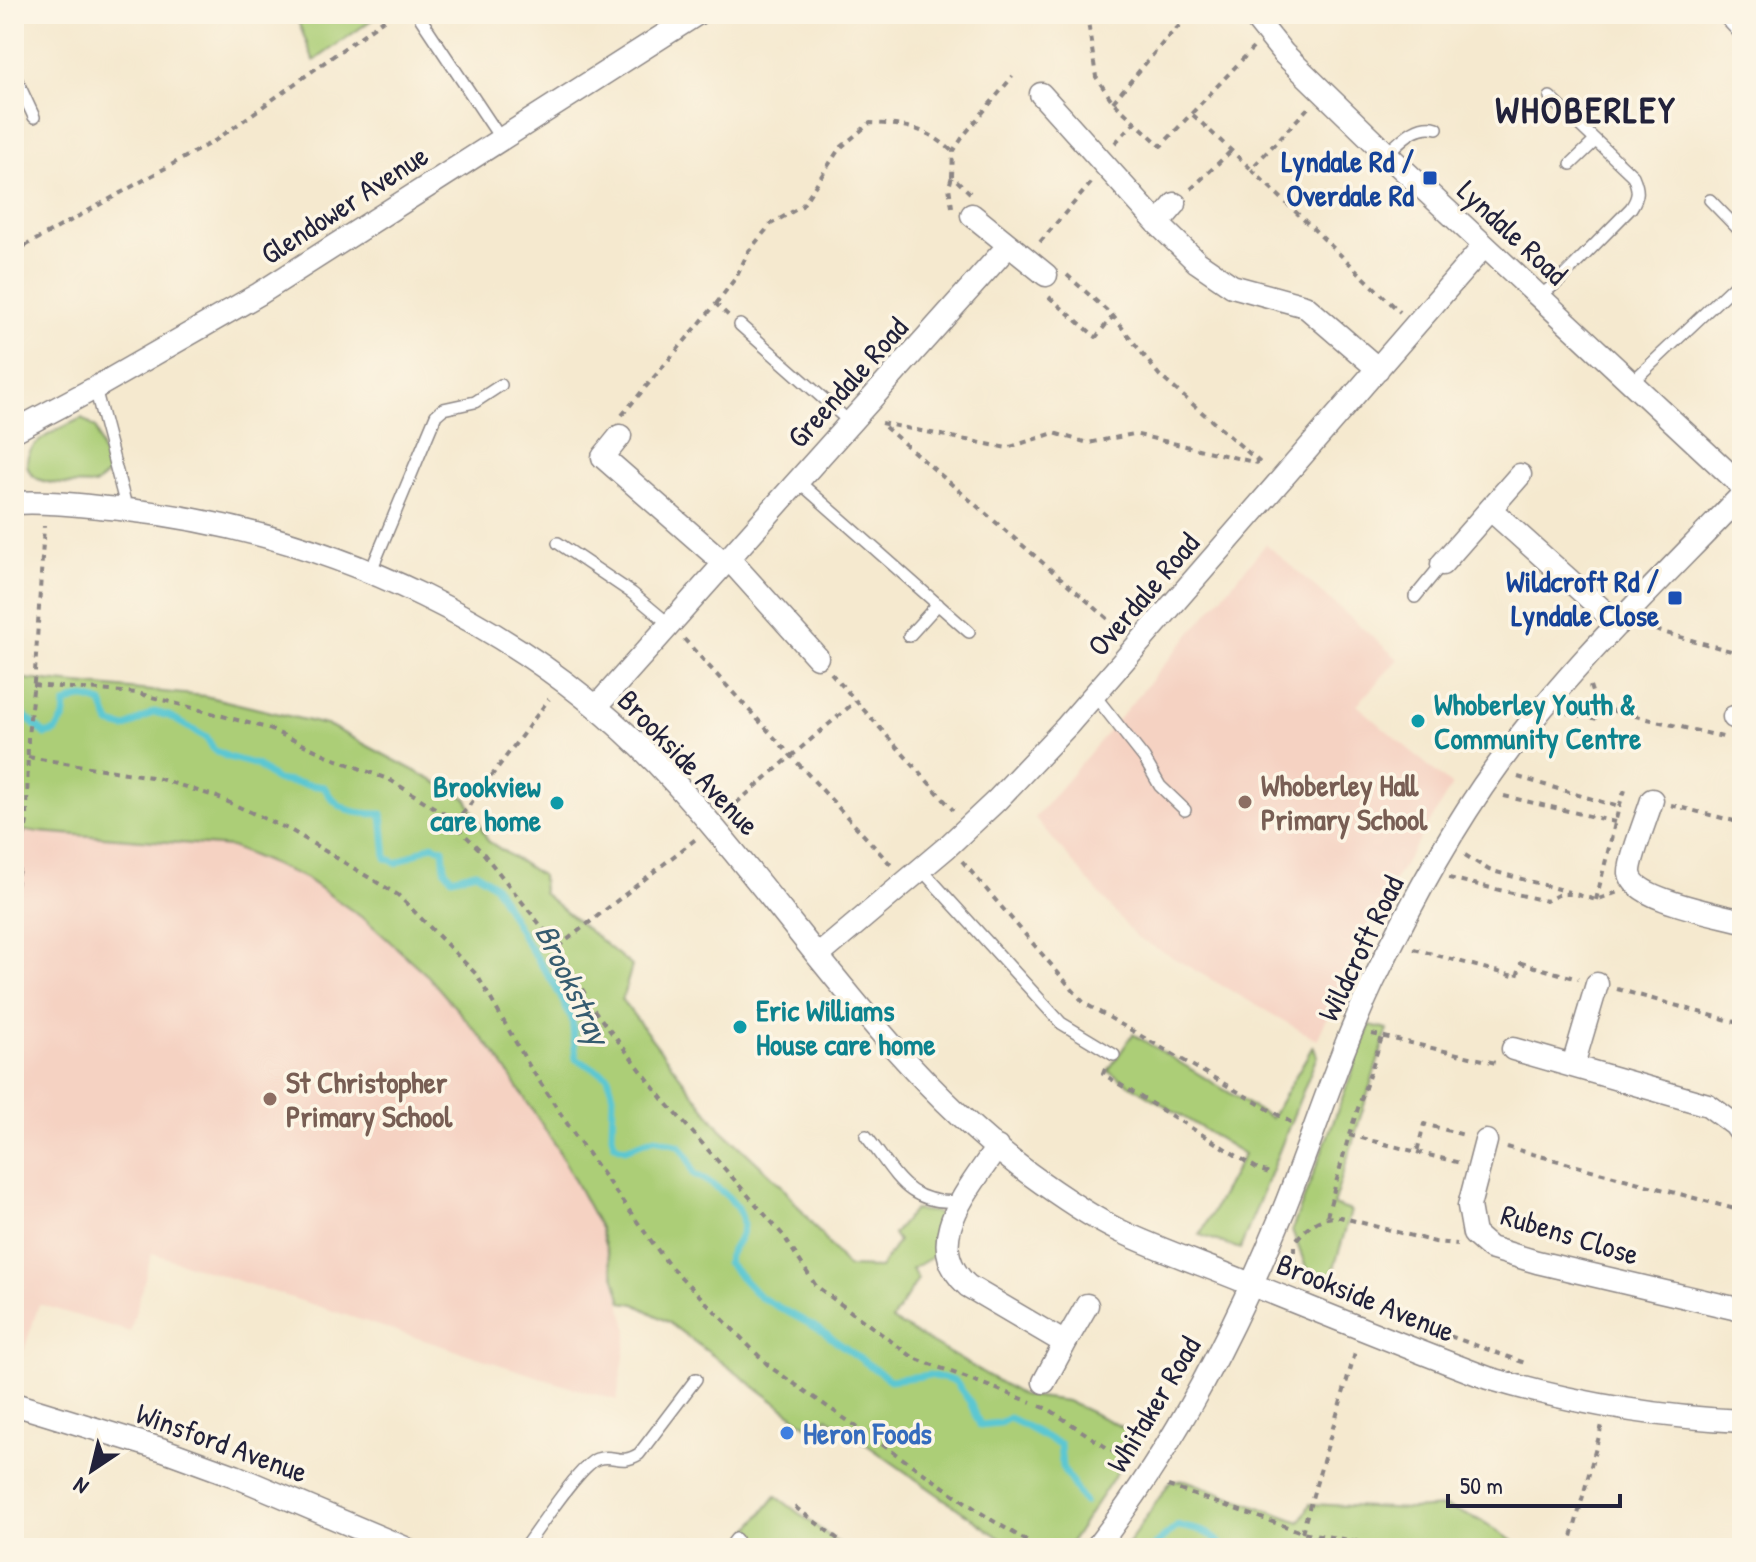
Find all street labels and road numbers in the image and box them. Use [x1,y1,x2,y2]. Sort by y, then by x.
street label: Glendower Avenue [253,135,435,273]
street label: Lyndale Road [1449,171,1577,293]
street label: Greendale Road [778,308,917,456]
street label: Overdale Road [1078,523,1208,664]
street label: Brookside Avenue [609,680,769,844]
street label: Wildcroft Road [1308,868,1413,1027]
street label: Rubens Close [1496,1194,1644,1274]
street label: Brookside Avenue [1271,1243,1461,1351]
street label: Whitaker Road [1097,1328,1209,1479]
street label: Winsford Avenue [131,1393,313,1491]

